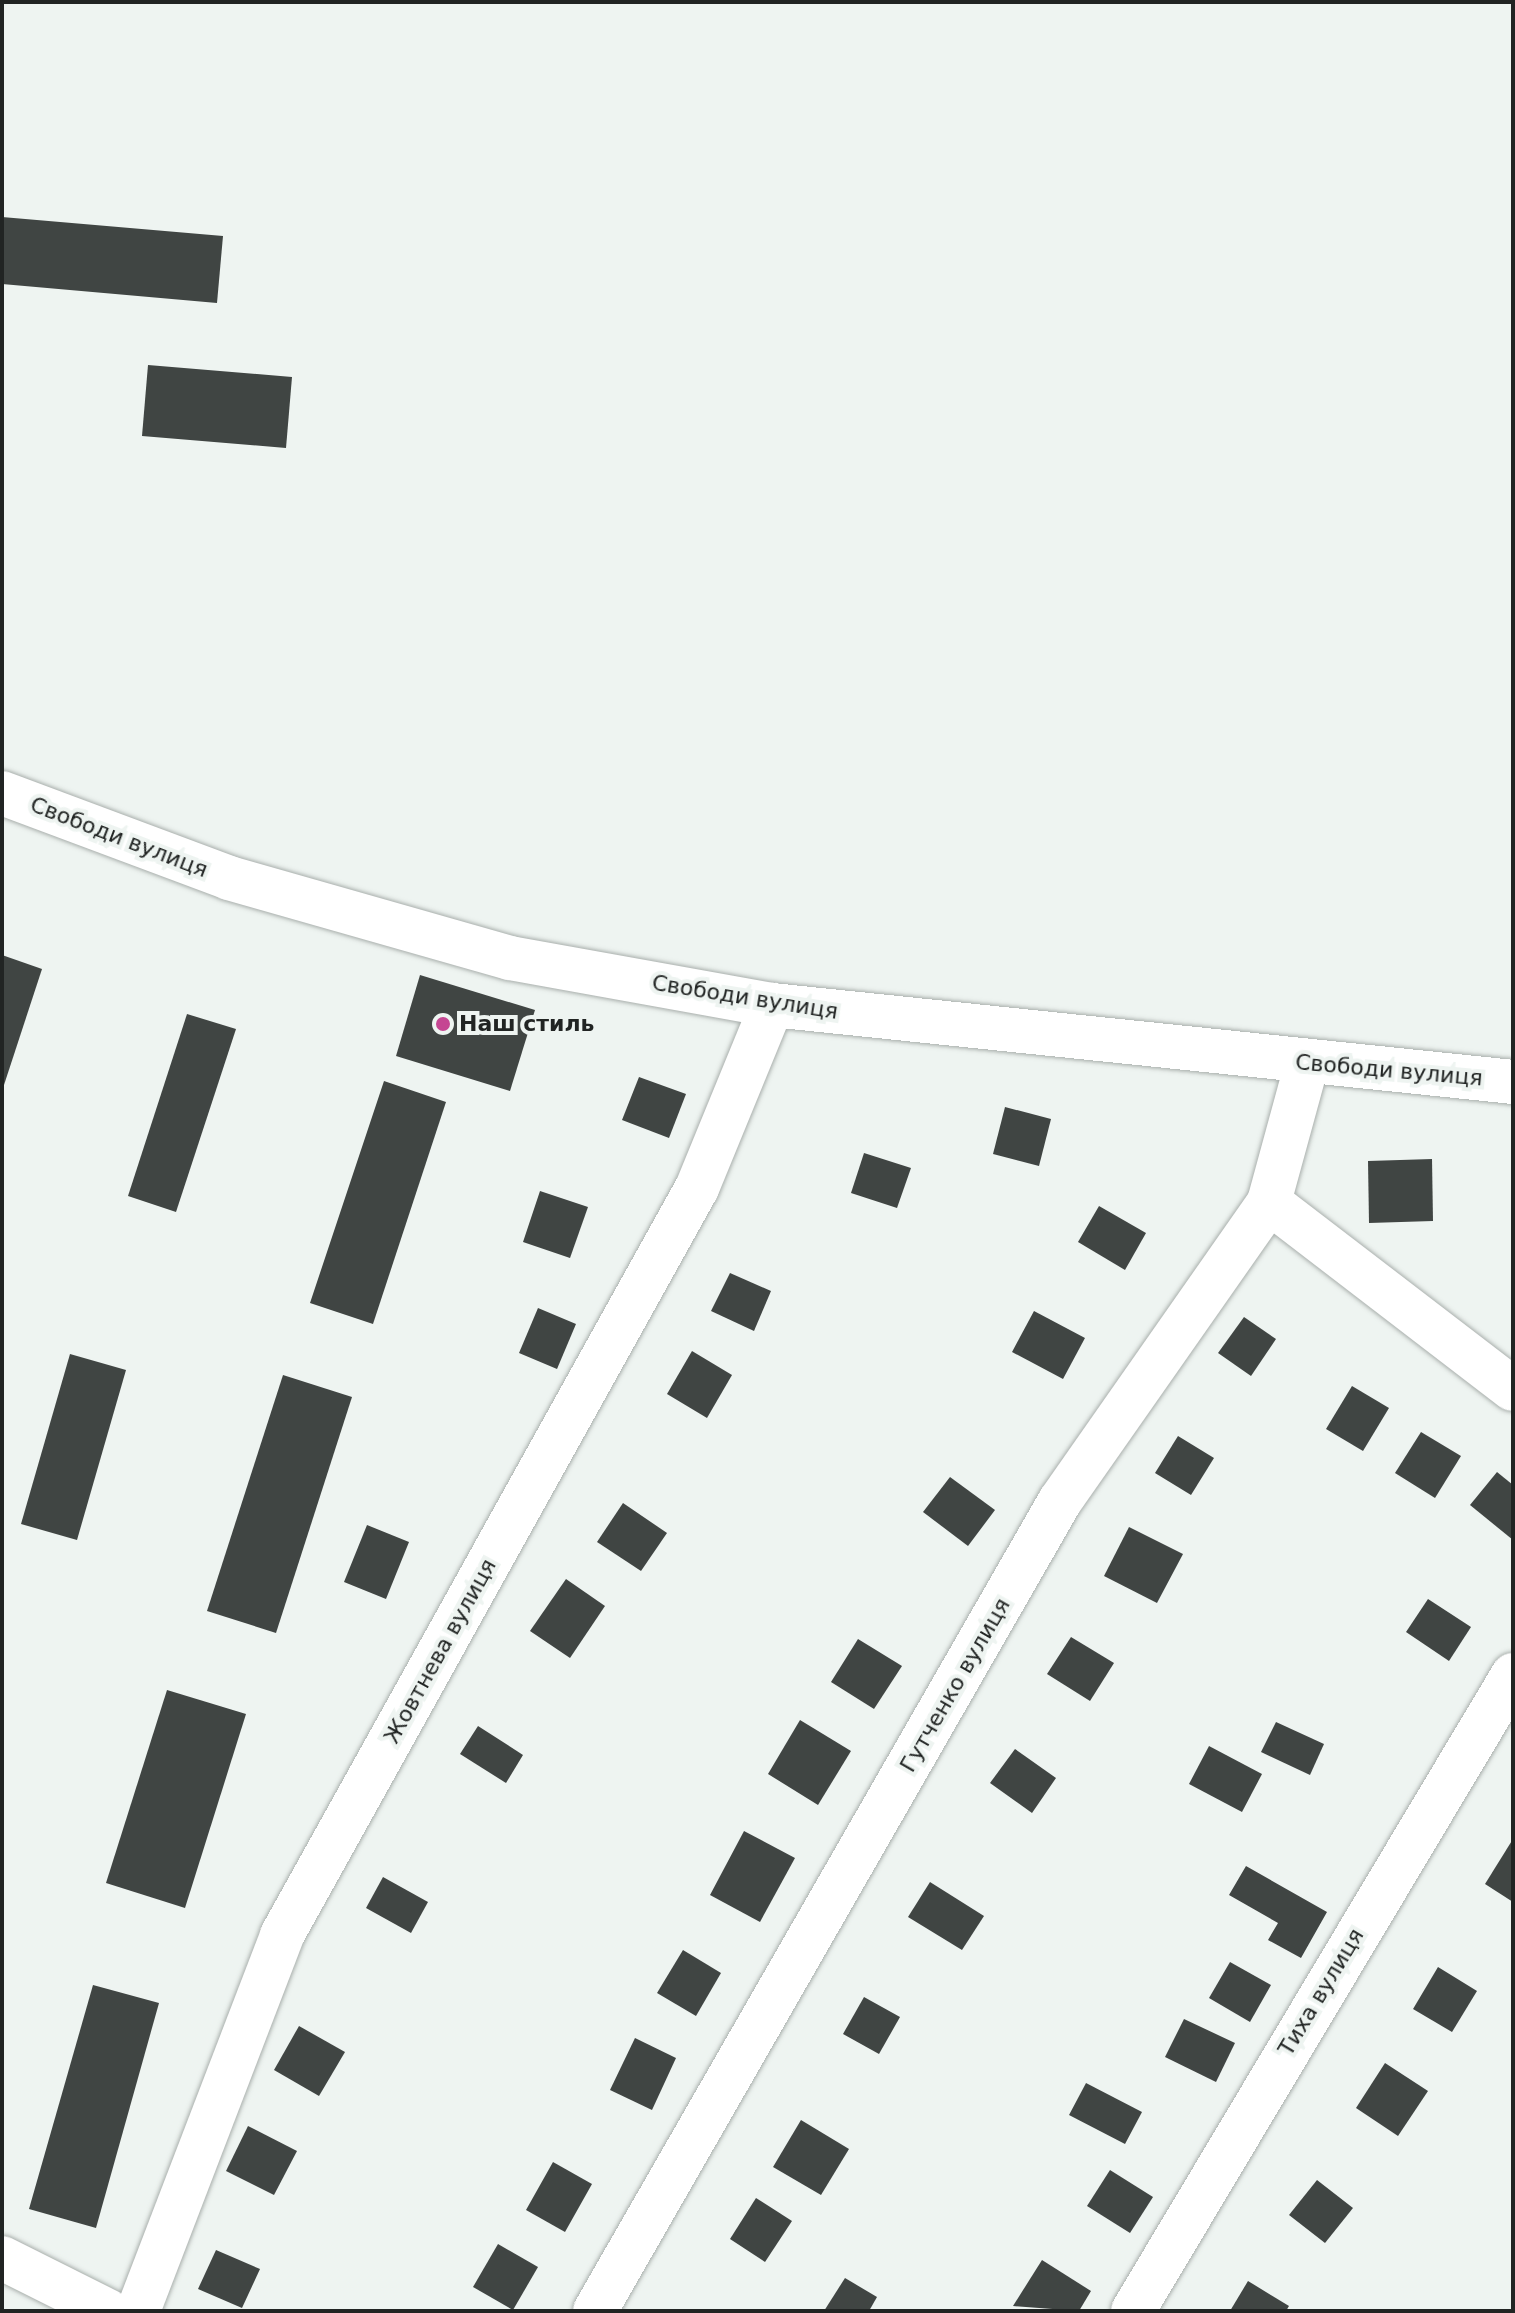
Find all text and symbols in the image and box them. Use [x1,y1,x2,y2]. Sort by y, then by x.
street label: Свободи вулиця [27,791,211,883]
street label: Свободи вулиця [650,969,840,1025]
place label: Наш стиль [459,1011,595,1037]
marker: Наш стиль [434,1015,452,1033]
street label: Свободи вулиця [1294,1049,1484,1091]
street label: Жовтнева вулиця [378,1554,502,1748]
street label: Гутченко вулиця [894,1593,1016,1777]
street label: Тиха вулиця [1273,1924,1369,2060]

